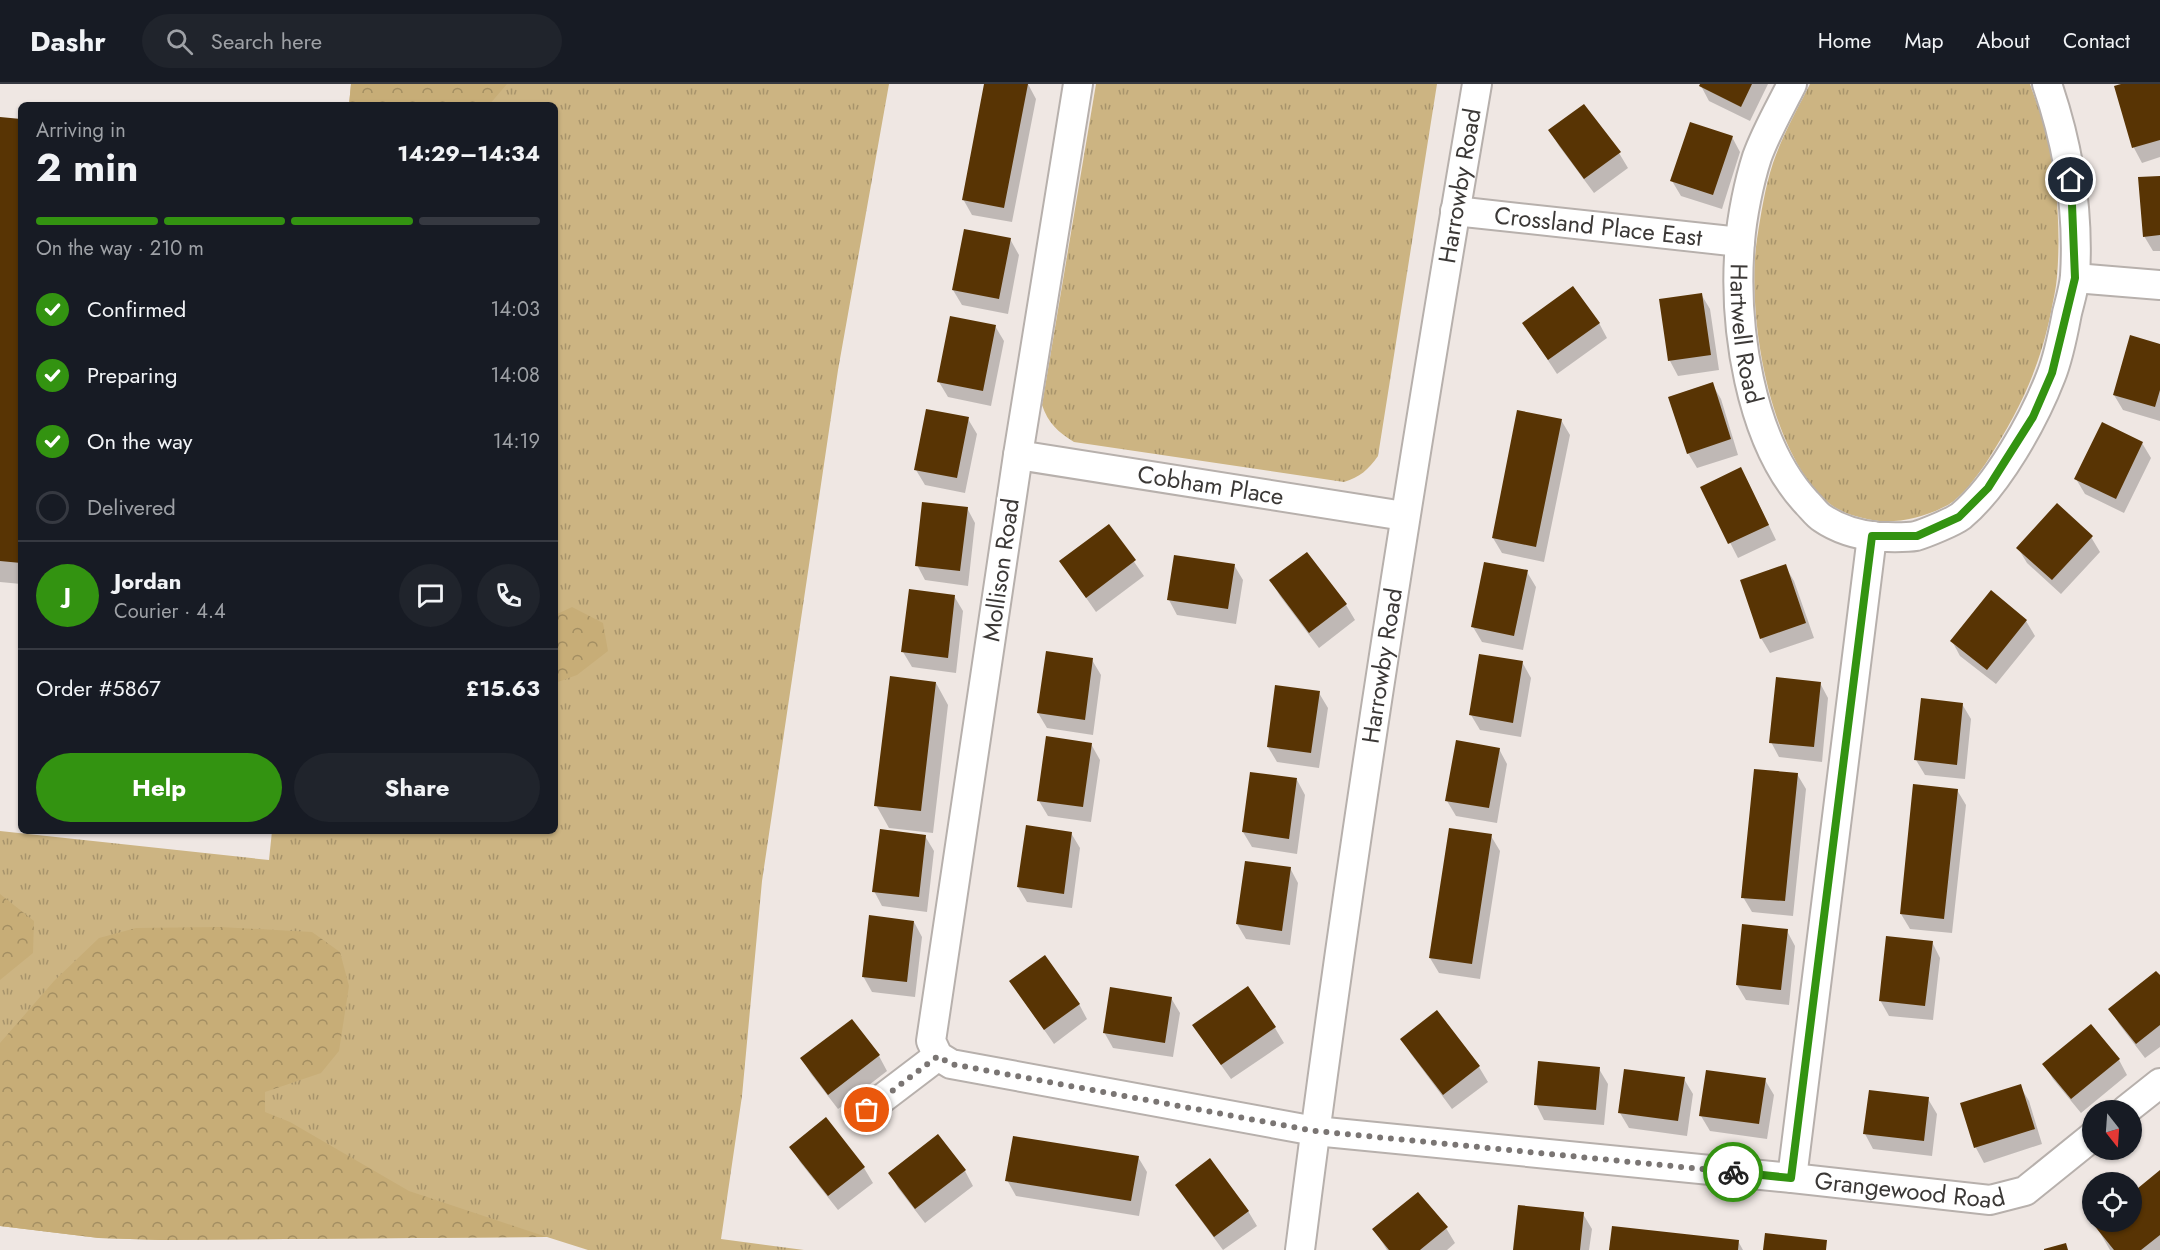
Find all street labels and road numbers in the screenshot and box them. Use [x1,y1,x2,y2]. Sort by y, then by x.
street label: Harrowby Road [1429,106,1490,266]
street label: Crossland Place East [1492,197,1704,255]
street label: Hartwell Road [1721,263,1772,408]
street label: Cobham Place [1135,456,1286,514]
street label: Mollison Road [973,496,1028,644]
street label: Harrowby Road [1353,585,1411,746]
street label: Grangewood Road [1813,1163,2009,1217]

